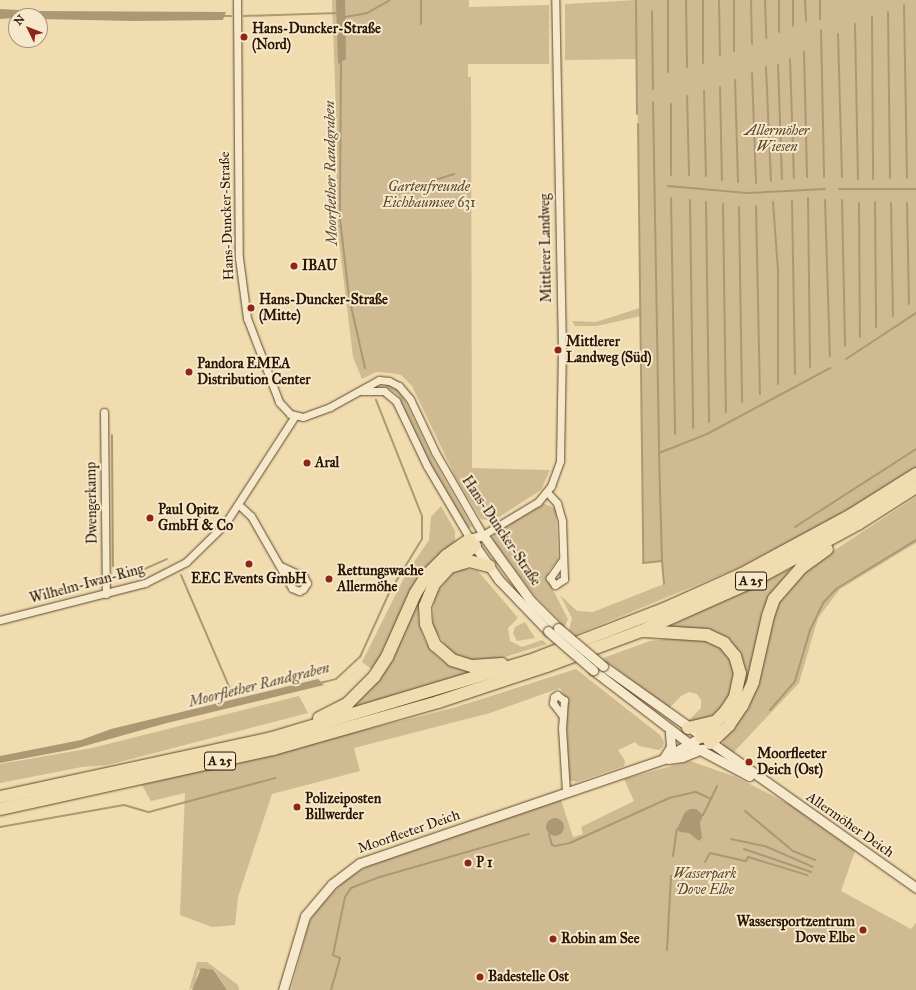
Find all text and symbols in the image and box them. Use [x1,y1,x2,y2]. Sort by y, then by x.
north arrow [8,8,48,48]
text: N [12,12,28,28]
place label: Hans-Duncker-Straße (Nord) [252,21,381,54]
marker: Hans-Duncker-Straße (Nord) [239,32,249,42]
water label: Moorflether Randgraben [321,100,341,246]
park label: Allermöher Wiesen [745,123,809,156]
street label: Hans-Duncker-Straße [216,151,238,281]
park label: Gartenfreunde Eichbaumsee 631 [382,179,476,212]
street label: Mittlerer Landweg [537,193,555,303]
place label: IBAU [302,258,337,274]
marker: IBAU [289,261,299,271]
place label: Hans-Duncker-Straße (Mitte) [259,292,388,324]
marker: Hans-Duncker-Straße (Mitte) [246,303,256,313]
place label: Mittlerer Landweg (Süd) [566,334,652,366]
marker: Mittlerer Landweg (Süd) [553,345,563,355]
place label: Pandora EMEA Distribution Center [197,356,311,388]
marker: Pandora EMEA Distribution Center [184,367,194,377]
place label: Aral [315,455,339,471]
marker: Aral [302,458,312,468]
street label: Dwengerkamp [83,462,101,544]
street label: Hans-Duncker-Straße [458,473,544,589]
place label: Paul Opitz GmbH & Co [158,502,233,534]
marker: Paul Opitz GmbH & Co [145,513,155,523]
marker: EEC Events GmbH [244,559,254,569]
street label: Wilhelm-Iwan-Ring [28,561,146,607]
place label: Rettungswache Allermöhe [337,563,424,596]
road number: A 25 [735,570,767,592]
place label: EEC Events GmbH [191,571,307,587]
marker: Rettungswache Allermöhe [324,574,334,584]
water label: Moorflether Randgraben [187,659,331,711]
place label: Moorfleeter Deich (Ost) [757,746,826,778]
road number: A 25 [204,750,236,772]
marker: Moorfleeter Deich (Ost) [744,757,754,767]
street label: Allermöher Deich [803,789,897,861]
place label: Polizeiposten Billwerder [305,791,381,824]
marker: Polizeiposten Billwerder [292,802,302,812]
street label: Moorfleeter Deich [356,807,462,857]
place label: P 1 [476,855,493,871]
marker: P 1 [463,858,473,868]
park label: Wasserpark Dove Elbe [674,866,736,898]
place label: Wassersportzentrum Dove Elbe [736,914,855,946]
marker: Wassersportzentrum Dove Elbe [858,925,868,935]
place label: Robin am See [561,931,639,947]
marker: Robin am See [548,934,558,944]
place label: Badestelle Ost [488,969,569,985]
marker: Badestelle Ost [475,972,485,982]

